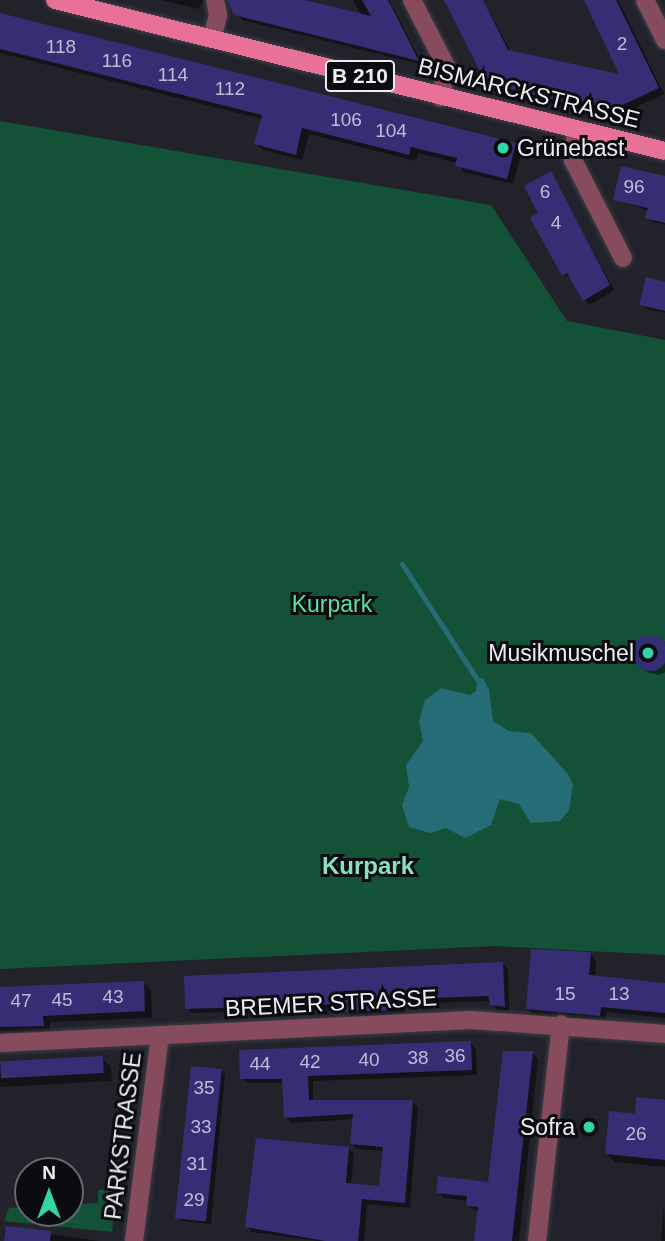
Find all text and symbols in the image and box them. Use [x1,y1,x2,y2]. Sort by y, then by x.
house number: 2 [617,33,627,55]
house number: 118 [46,36,76,58]
house number: 116 [102,50,132,72]
street label: BISMARCKSTRASSE [415,52,643,134]
road number: B 210 [323,58,397,94]
house number: 114 [158,64,188,86]
house number: 112 [215,78,245,100]
house number: 106 [330,109,362,131]
house number: 104 [375,120,407,142]
place label: Grünebast [517,134,624,162]
marker: Grünebast [495,140,511,156]
house number: 96 [623,176,645,198]
house number: 6 [540,181,550,203]
house number: 4 [551,212,561,234]
park label: Kurpark [292,590,372,618]
place label: Musikmuschel [488,639,634,667]
marker: Musikmuschel [640,645,656,661]
district label: Kurpark [322,852,414,880]
house number: 15 [554,983,576,1005]
house number: 13 [608,983,630,1005]
street label: BREMER STRASSE [224,984,438,1022]
house number: 43 [102,986,124,1008]
house number: 45 [51,989,73,1011]
house number: 47 [10,990,32,1012]
house number: 36 [444,1045,466,1067]
house number: 38 [407,1047,429,1069]
house number: 40 [358,1049,380,1071]
street label: PARKSTRASSE [99,1051,147,1221]
house number: 42 [299,1051,321,1073]
house number: 44 [249,1053,271,1075]
house number: 35 [193,1077,215,1099]
place label: Sofra [520,1113,575,1141]
house number: 33 [190,1116,212,1138]
marker: Sofra [581,1119,597,1135]
house number: 26 [625,1123,647,1145]
house number: 31 [186,1153,208,1175]
north arrow [14,1157,84,1227]
text: N [42,1162,56,1183]
house number: 29 [183,1189,205,1211]

